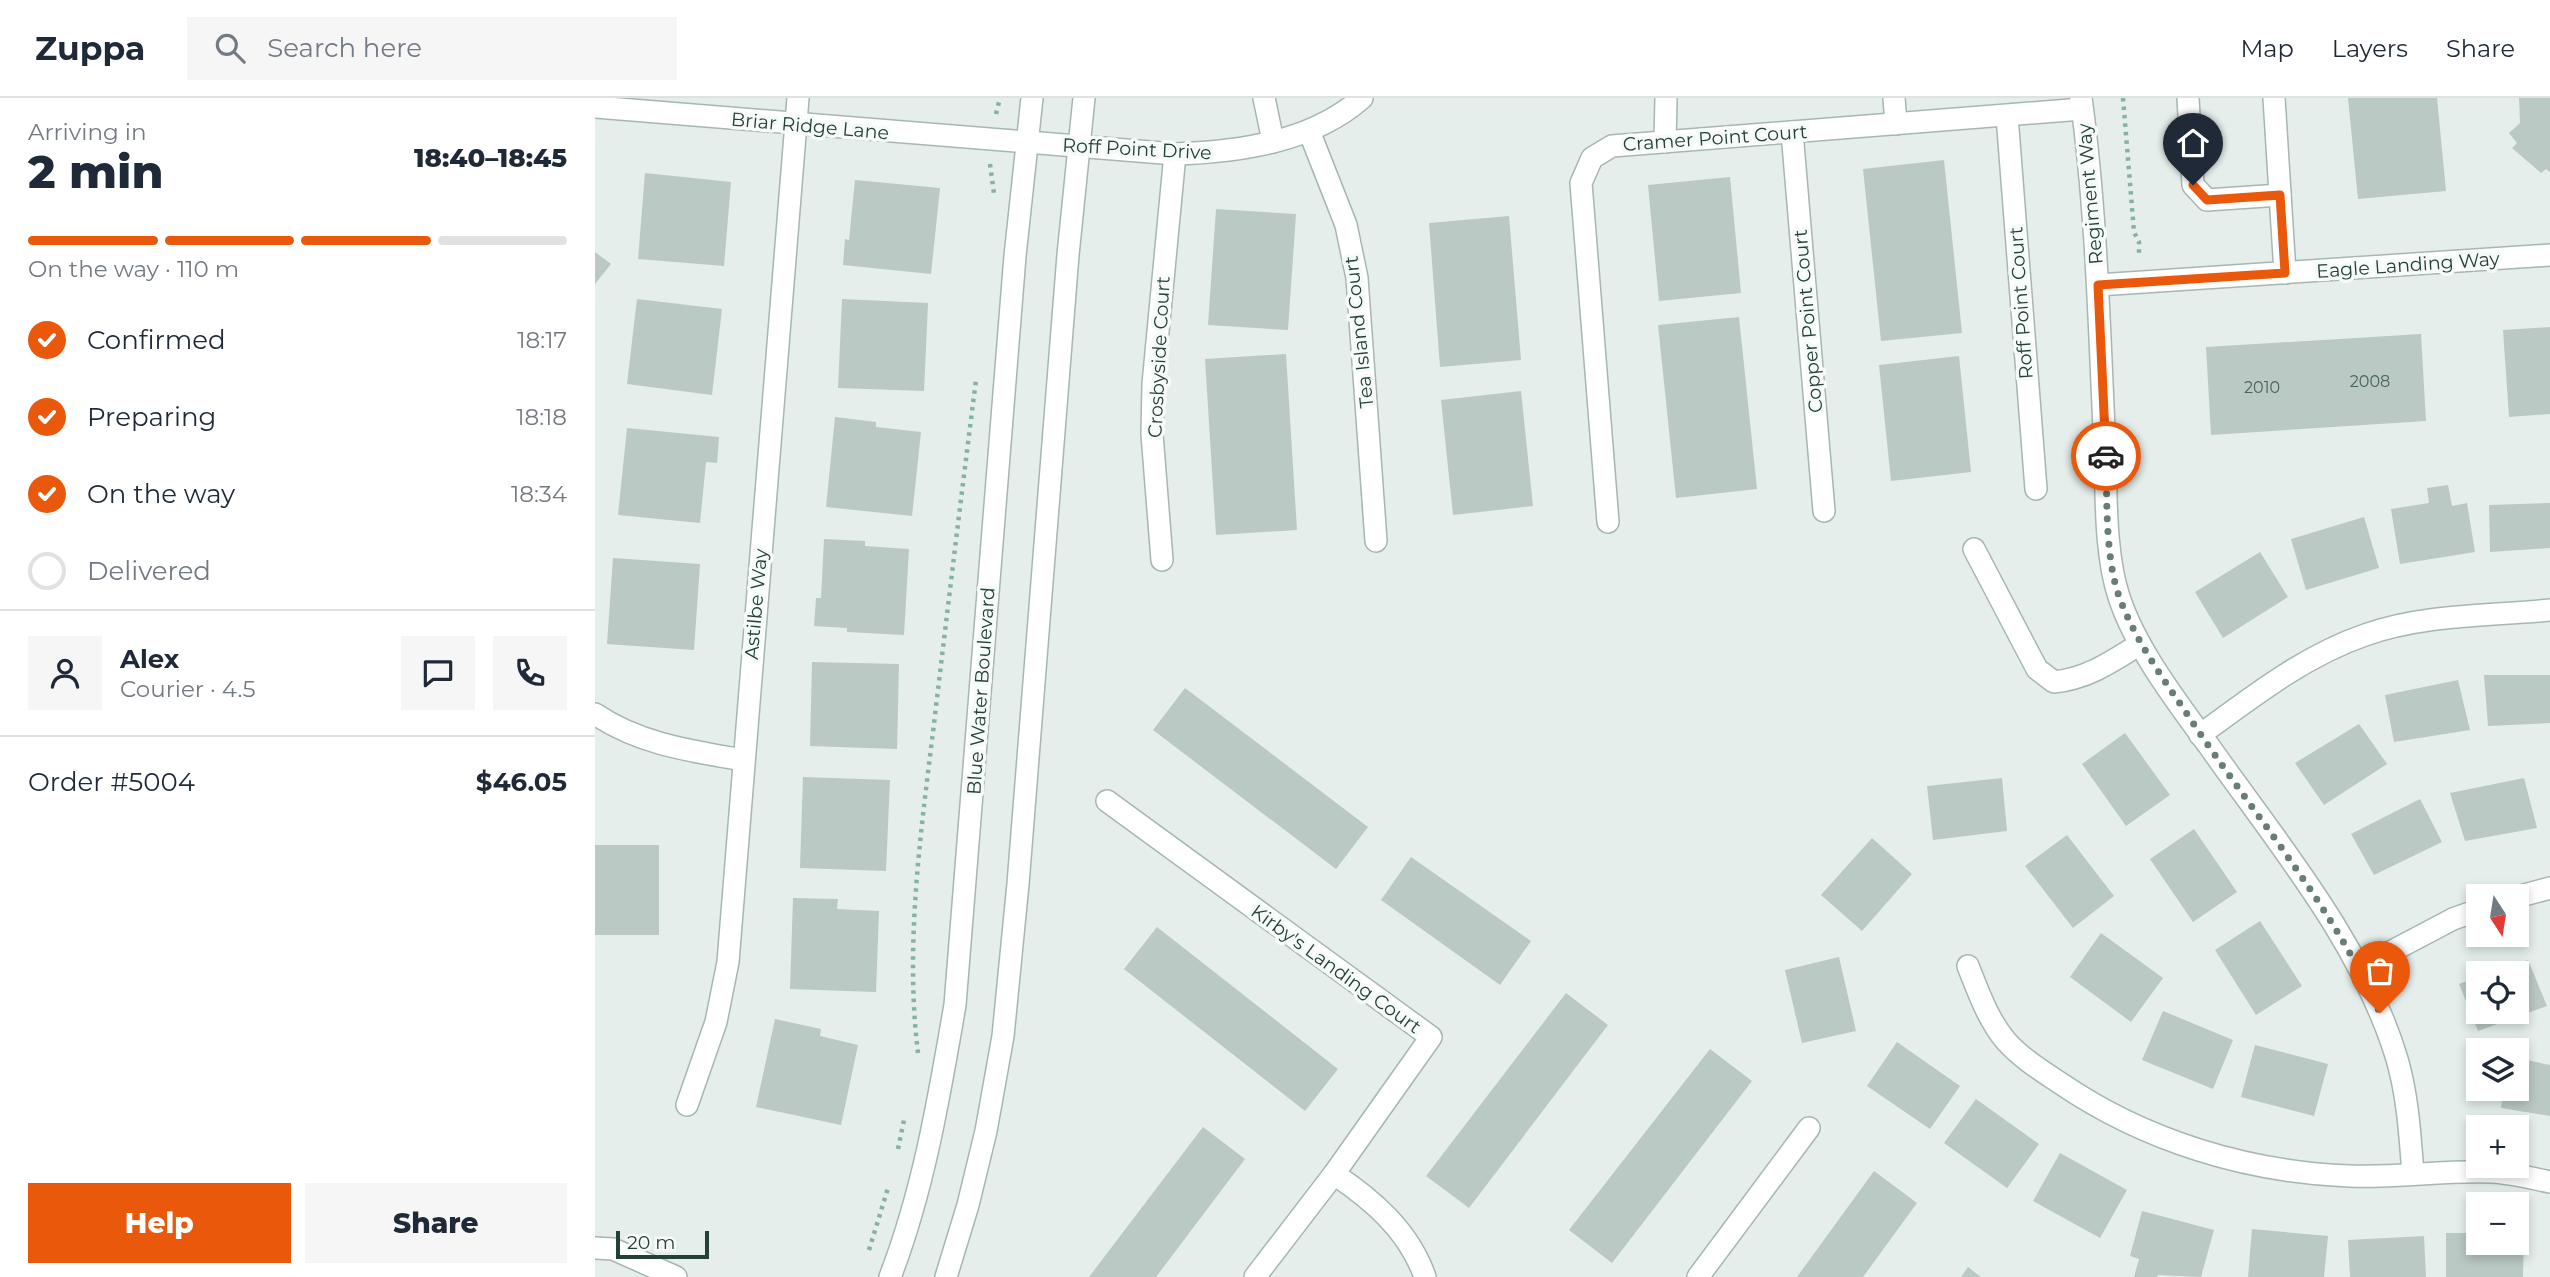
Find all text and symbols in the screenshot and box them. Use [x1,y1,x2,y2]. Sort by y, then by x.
search box [187,17,677,80]
text: Zuppa [35,28,145,68]
icon: search [211,29,249,67]
text: Search here [267,32,422,64]
text: Map [2240,34,2294,63]
text: Layers [2332,34,2408,63]
text: Share [2446,34,2515,63]
street label: Briar Ridge Lane [730,108,890,144]
pin [2163,113,2223,185]
text: Arriving in [28,118,147,146]
street label: Cramer Point Court [1622,120,1808,156]
street label: Regiment Way [2072,122,2108,266]
icon: home [2174,124,2212,162]
street label: Roff Point Drive [1062,134,1212,164]
text: 18:40–18:45 [414,142,567,174]
text: 2 min [28,143,163,200]
street label: Roff Point Court [2004,226,2038,380]
street label: Copper Point Court [1788,228,1827,414]
street label: Eagle Landing Way [2316,247,2501,283]
text: On the way · 110 m [28,255,239,283]
street label: Tea Island Court [1340,255,1378,409]
street label: Crosbyside Court [1143,275,1175,438]
icon: check [28,321,66,359]
text: Confirmed [87,324,226,356]
text: 18:17 [517,326,567,354]
house number: 2008 [2350,372,2390,391]
house number: 2010 [2244,378,2280,397]
icon: check [28,398,66,436]
text: Preparing [87,401,216,433]
text: 18:18 [516,403,567,431]
courier [2071,421,2141,491]
icon: car [2087,437,2125,475]
icon: check [28,475,66,513]
text: On the way [87,478,235,510]
text: 18:34 [511,480,567,508]
street label: Astilbe Way [740,547,772,660]
text: Delivered [87,555,211,587]
street label: Blue Water Boulevard [962,586,1000,796]
button: person [28,636,102,710]
button: chat [401,636,475,710]
button: phone [493,636,567,710]
text: Alex [120,643,179,675]
text: Courier · 4.5 [120,675,255,703]
text: Order #5004 [28,766,195,798]
text: $46.05 [476,766,567,798]
north arrow [2466,884,2529,947]
map controls [2466,884,2529,1255]
street label: Kirby's Landing Court [1247,900,1426,1039]
pin [2350,941,2410,1013]
icon: bag [2361,952,2399,990]
button: locate [2466,961,2529,1024]
button: layers [2466,1038,2529,1101]
button: + [2466,1115,2529,1178]
button: Help [28,1183,291,1263]
button: Share [305,1183,567,1263]
button: − [2466,1192,2529,1255]
scale bar [616,1228,709,1260]
text: 20 m [627,1231,675,1254]

